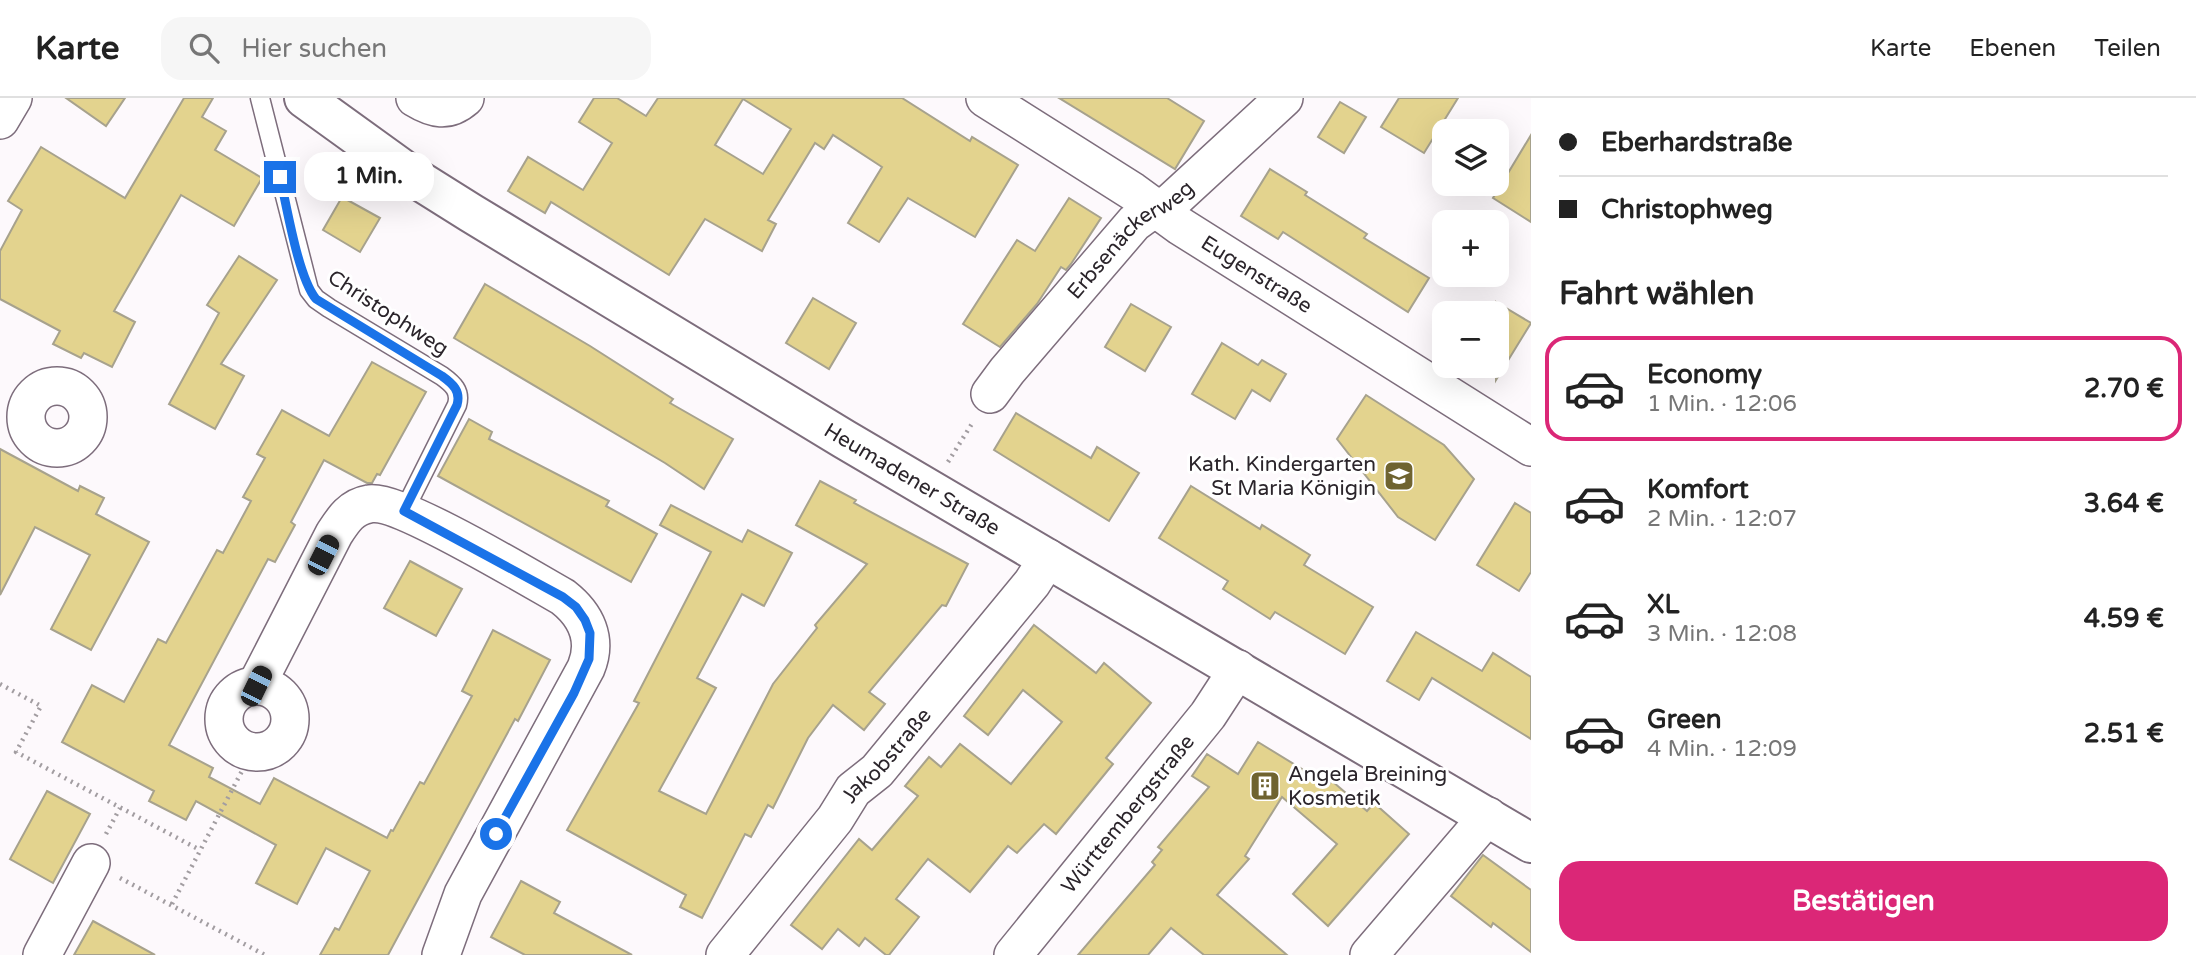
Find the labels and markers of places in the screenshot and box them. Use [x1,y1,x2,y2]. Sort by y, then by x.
place label: Kath. Kindergarten St Maria Königin [1188,452,1376,501]
school or university icon: Kath. Kindergarten St Maria Königin [1382,459,1416,493]
place label: Angela Breining Kosmetik [1288,762,1447,811]
building icon: Angela Breining Kosmetik [1248,769,1282,803]

